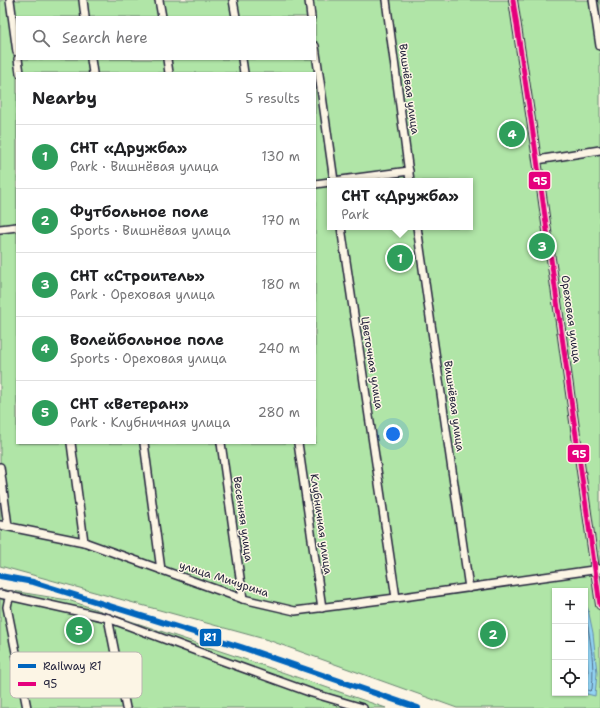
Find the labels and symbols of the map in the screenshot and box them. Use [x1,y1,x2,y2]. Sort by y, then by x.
street label: Вишнёвая улица [395,43,423,135]
pin: 4 [499,119,525,149]
line badge: 95 [528,171,551,190]
text: 95 [533,174,547,189]
pin: 3 [529,231,555,261]
pin: 1 [387,243,413,273]
street label: Ореховая улица [557,274,585,364]
street label: Цветочная улица [357,316,387,411]
street label: Вишнёвая улица [440,360,468,452]
your location [383,424,403,444]
line badge: 95 [567,444,590,463]
text: 95 [572,447,586,462]
street label: Клубничная улица [307,473,336,575]
street label: Весенняя улица [230,475,256,563]
street label: улица Мичурина [177,557,271,601]
pin: 5 [66,615,92,645]
pin: 2 [480,619,506,649]
line badge: R1 [199,628,222,647]
text: R1 [204,630,216,645]
legend [10,652,142,698]
text: Railway R1 [43,659,102,674]
text: 95 [43,677,58,692]

